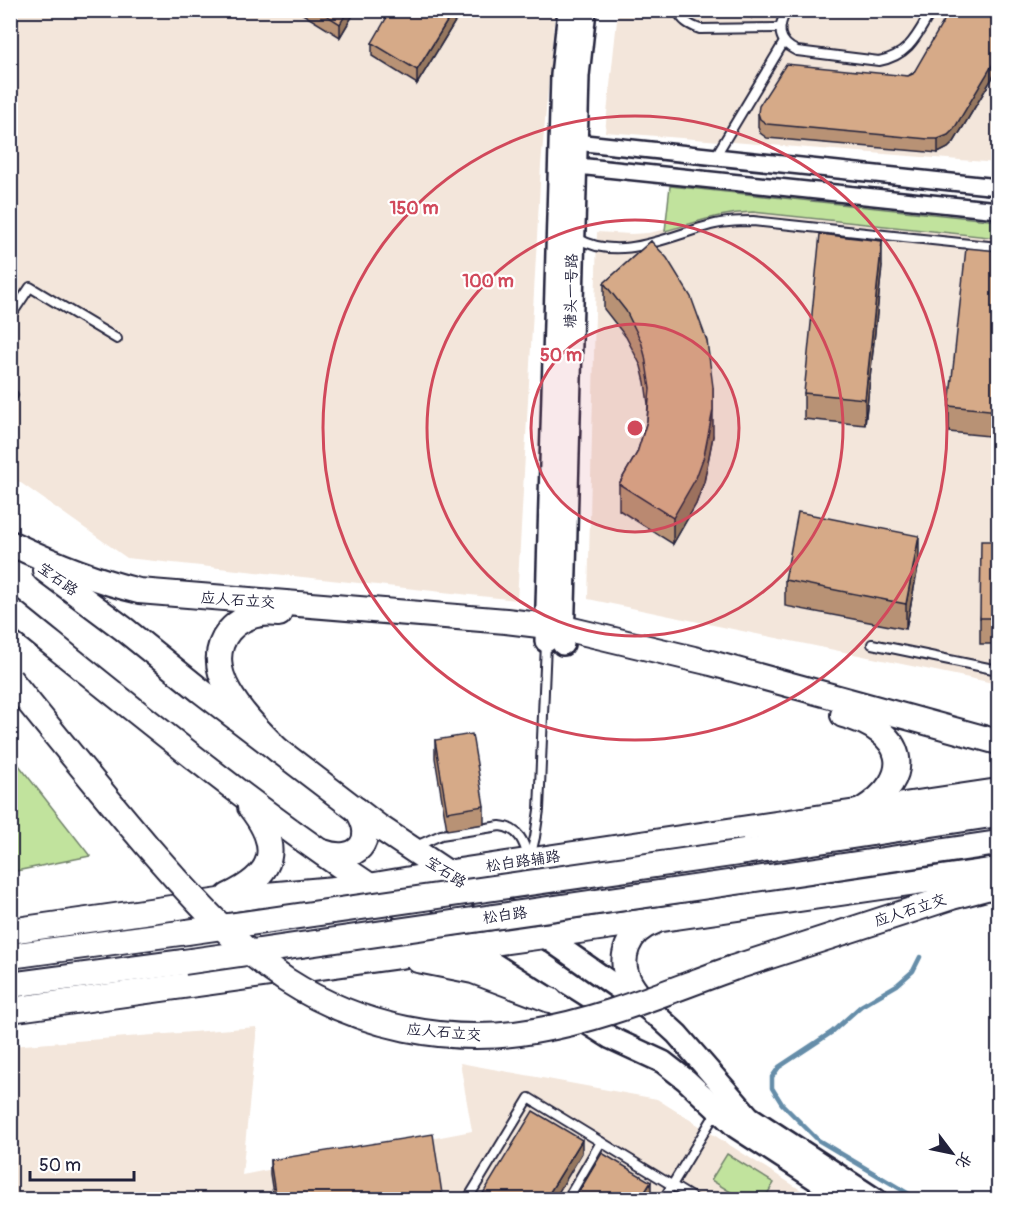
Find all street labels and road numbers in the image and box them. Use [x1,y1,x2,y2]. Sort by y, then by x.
street label: 塘头一号路 [561,253,582,329]
street label: 宝石路 [34,558,81,600]
street label: 应人石立交 [200,588,276,613]
street label: 松白路辅路 [485,847,562,876]
street label: 宝石路 [422,852,470,893]
street label: 应人石立交 [872,890,949,931]
street label: 松白路 [481,903,529,928]
street label: 应人石立交 [406,1020,482,1045]

